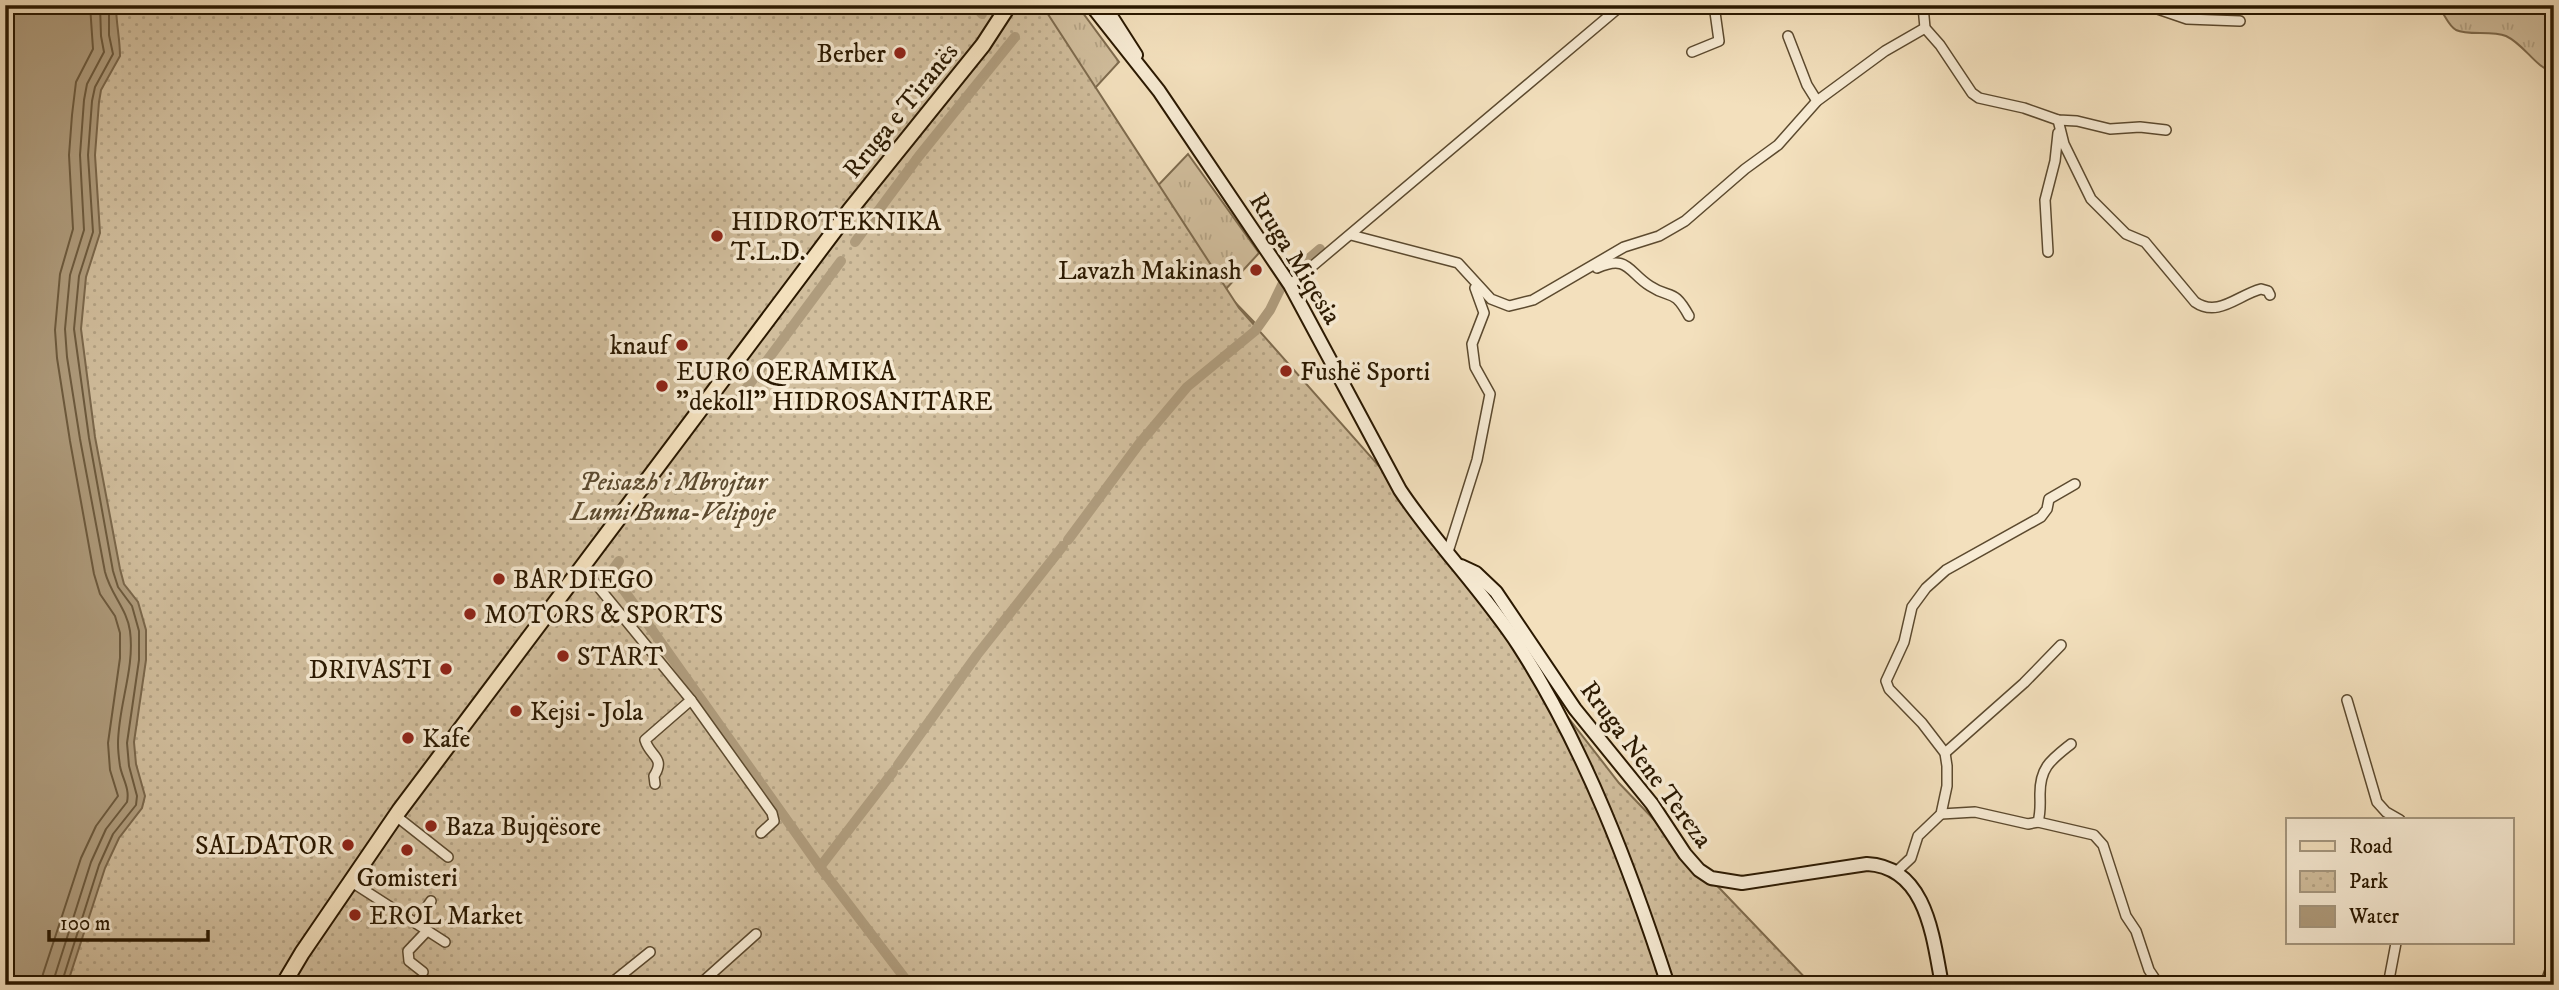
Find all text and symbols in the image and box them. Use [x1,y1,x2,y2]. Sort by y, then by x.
street label: Rruga e Tiranës [836,36,966,185]
place label: Berber [816,38,886,71]
marker: Berber [892,45,908,61]
street label: Rruga Miqesia [1241,187,1348,331]
place label: HIDROTEKNIKA T.L.D. [731,206,942,269]
marker: HIDROTEKNIKA T.L.D. [709,228,725,244]
place label: Lavazh Makinash [1058,255,1242,288]
marker: Lavazh Makinash [1248,262,1264,278]
place label: knauf [610,330,672,363]
marker: knauf [674,337,690,353]
place label: EURO QERAMIKA "dekoll" HIDROSANITARE [676,356,993,419]
place label: Fushë Sporti [1300,356,1430,389]
marker: Fushë Sporti [1278,363,1294,379]
marker: EURO QERAMIKA "dekoll" HIDROSANITARE [654,378,670,394]
park label: Peisazh i Mbrojtur Lumi Buna-Velipoje [568,466,777,529]
place label: BAR DIEGO [513,564,654,597]
marker: BAR DIEGO [491,571,507,587]
place label: MOTORS & SPORTS [484,599,723,632]
marker: MOTORS & SPORTS [462,606,478,622]
place label: START [577,641,663,674]
marker: START [555,648,571,664]
place label: DRIVASTI [309,654,432,687]
marker: DRIVASTI [438,661,454,677]
street label: Rruga Nene Tereza [1572,675,1719,855]
place label: Kejsi - Jola [530,696,643,729]
marker: Kejsi - Jola [508,703,524,719]
place label: Kafe [422,723,470,756]
marker: Kafe [400,730,416,746]
place label: Baza Bujqësore [445,811,601,844]
marker: Baza Bujqësore [423,818,439,834]
legend [2286,818,2514,944]
place label: SALDATOR [195,830,334,863]
text: Road [2349,834,2393,860]
marker: SALDATOR [340,837,356,853]
marker: Gomisteri [399,842,415,858]
place label: Gomisteri [356,862,458,895]
text: Park [2349,869,2389,895]
scale bar [49,899,208,943]
place label: EROL Market [369,900,523,933]
text: Water [2348,904,2399,930]
marker: EROL Market [347,907,363,923]
text: 100 m [60,911,111,937]

